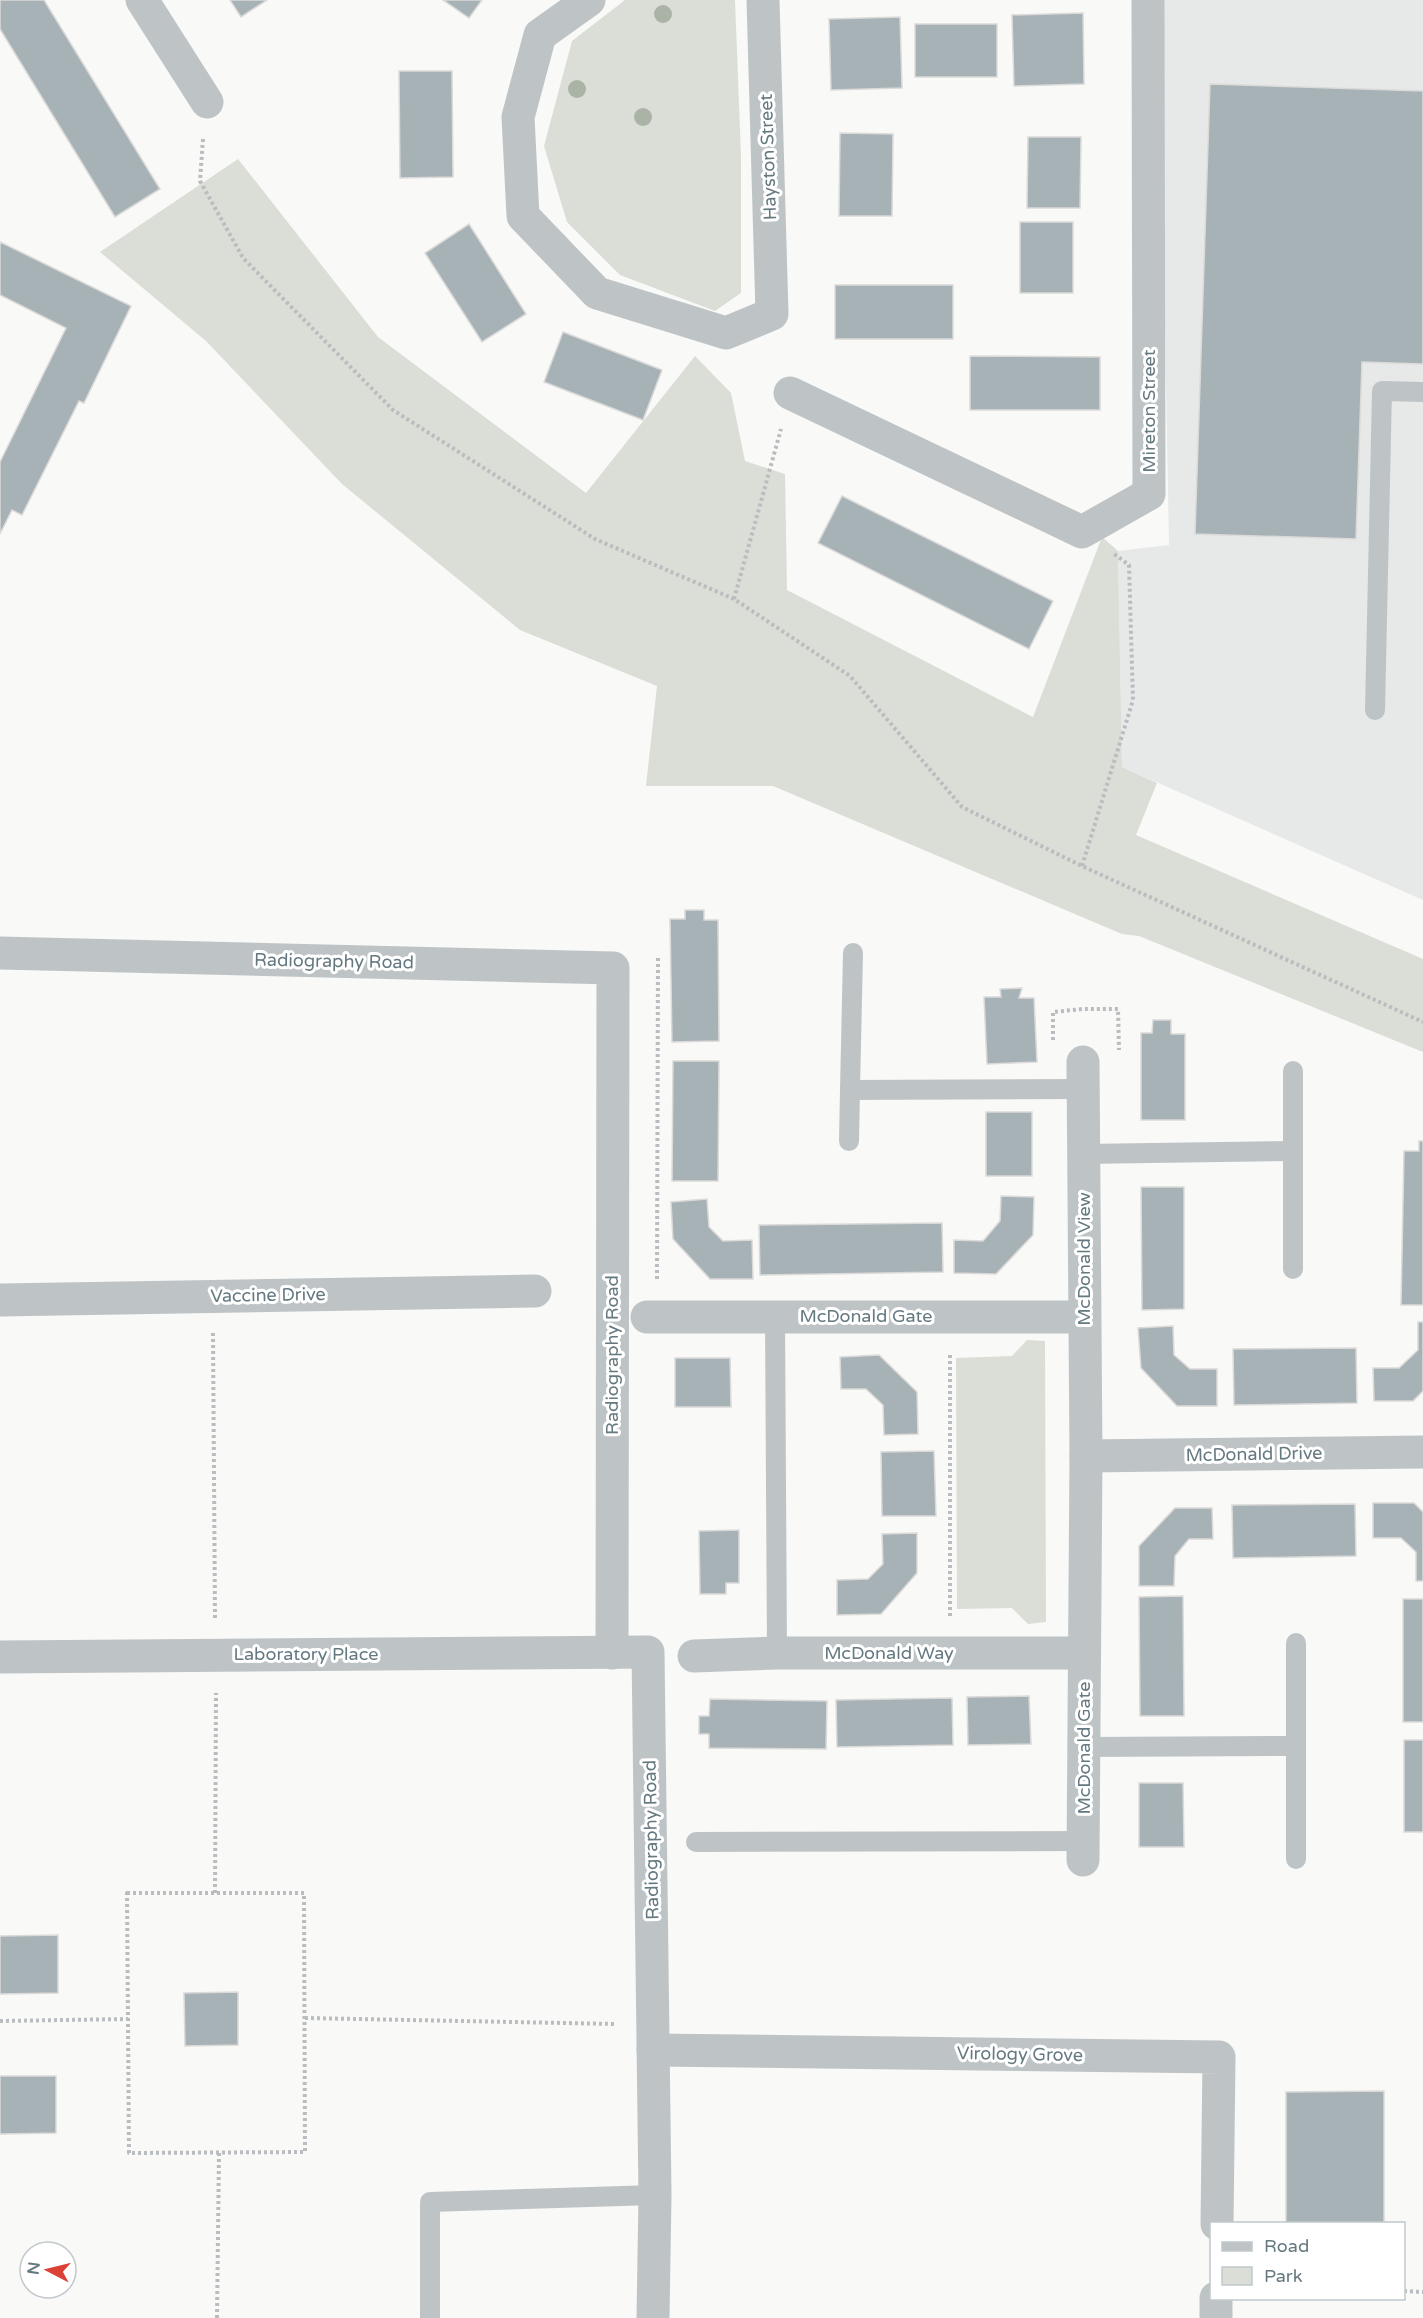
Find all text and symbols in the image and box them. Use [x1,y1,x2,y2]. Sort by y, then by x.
street label: Hayston Street [755,93,781,221]
street label: Mireton Street [1138,349,1160,473]
street label: Radiography Road [254,949,414,973]
street label: McDonald View [1073,1192,1095,1326]
street label: Radiography Road [601,1275,623,1435]
street label: Vaccine Drive [210,1283,326,1307]
street label: McDonald Gate [800,1305,932,1327]
street label: McDonald Drive [1185,1442,1323,1466]
street label: McDonald Way [824,1642,954,1664]
street label: Laboratory Place [234,1643,378,1665]
street label: McDonald Gate [1073,1682,1095,1814]
street label: Radiography Road [639,1760,663,1920]
street label: Virology Grove [957,2042,1083,2066]
legend [1210,2222,1405,2300]
text: Road [1264,2235,1309,2257]
north arrow [18,2240,78,2300]
text: N [23,2261,45,2276]
text: Park [1264,2265,1303,2287]

